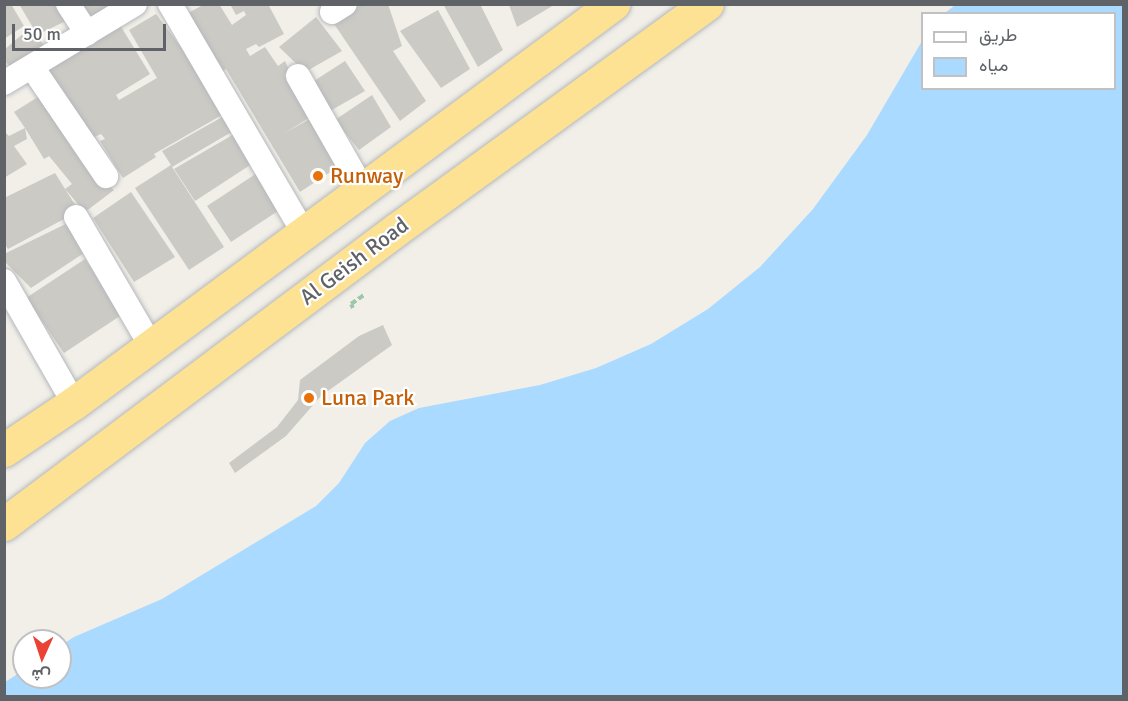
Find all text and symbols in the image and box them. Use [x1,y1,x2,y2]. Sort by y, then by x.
scale bar [15,12,170,50]
legend [921,12,1116,90]
text: 50 m [23,23,61,45]
text: طريق [979,24,1017,46]
text: مياه [979,54,1008,76]
place label: Runway [330,163,403,189]
marker: Runway [311,169,325,183]
street label: Al Geish Road [294,212,414,310]
place label: Luna Park [321,385,414,411]
marker: Luna Park [302,391,316,405]
north arrow [12,629,72,689]
text: ش [31,664,51,685]

